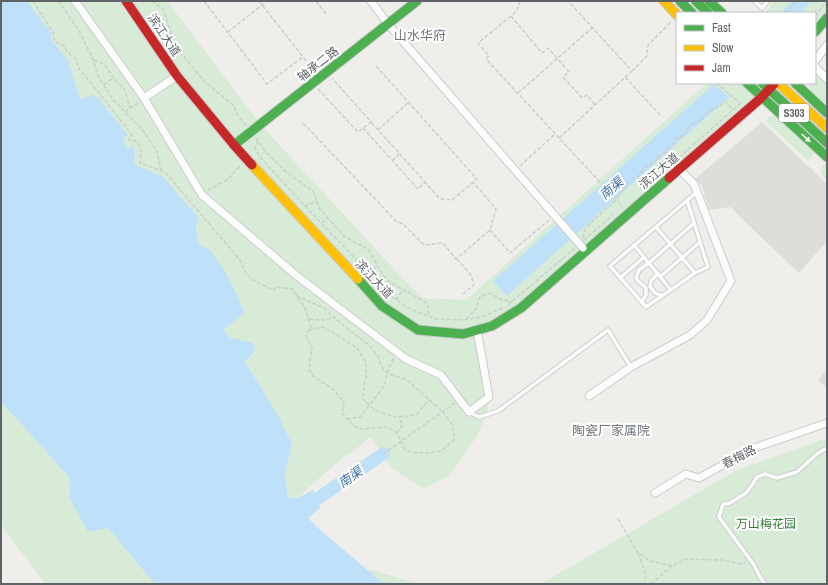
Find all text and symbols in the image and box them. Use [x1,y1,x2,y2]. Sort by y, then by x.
street label: 滨江大道 [144,11,184,59]
legend [676,12,816,84]
text: Fast [712,20,731,36]
district label: 山水华府 [394,27,446,44]
text: Slow [712,40,734,56]
street label: 轴承二路 [294,43,342,85]
text: Jam [712,60,731,76]
road number: S303 [779,104,809,122]
one-way arrow [801,133,811,143]
street label: 滨江大道 [636,149,682,193]
water label: 南渠 [596,172,628,203]
street label: 滨江大道 [352,256,396,302]
district label: 陶瓷厂家属院 [572,422,650,439]
street label: 春梅路 [719,442,759,472]
water label: 南渠 [335,462,367,492]
park label: 万山梅花园 [736,516,796,532]

